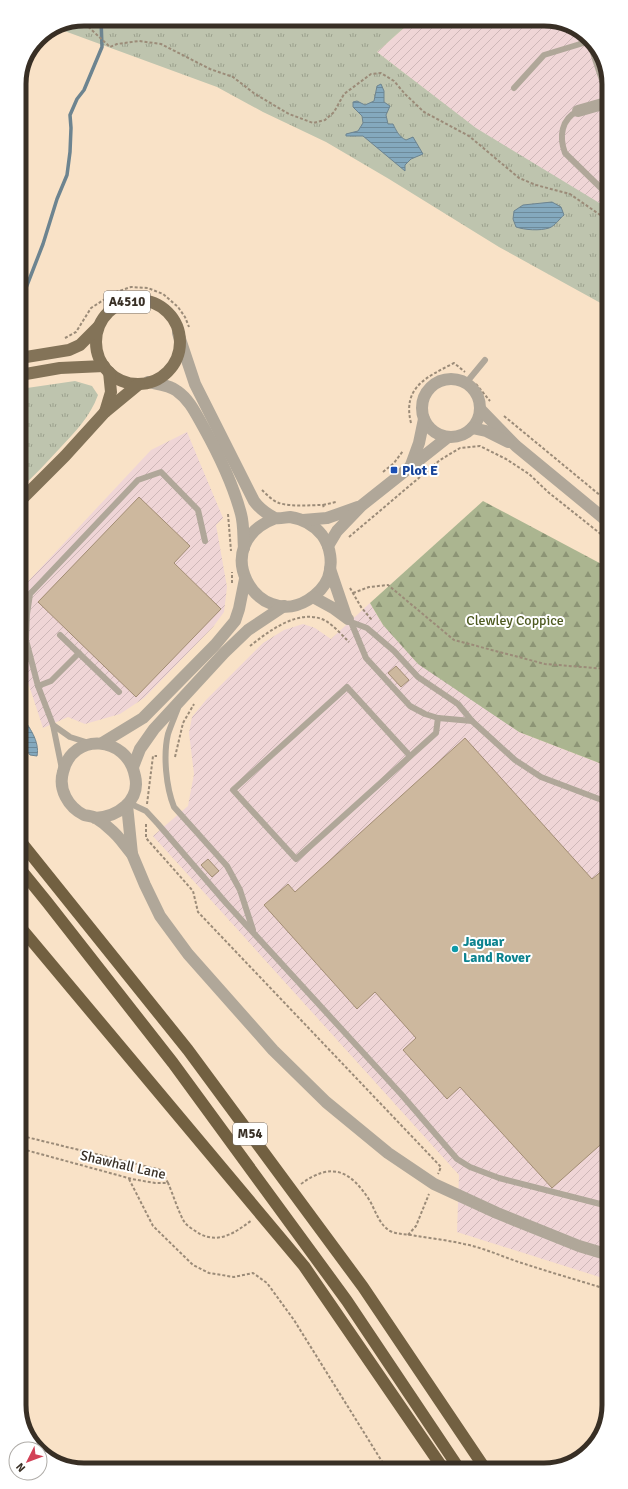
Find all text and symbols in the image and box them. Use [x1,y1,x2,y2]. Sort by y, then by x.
road number: A4510 [104,291,150,313]
place label: Plot E [402,462,438,479]
marker: Plot E [389,465,399,475]
park label: Clewley Coppice [466,612,564,629]
place label: Jaguar Land Rover [463,933,531,966]
marker: Jaguar Land Rover [450,944,460,954]
road number: M54 [233,1123,267,1145]
street label: Shawhall Lane [79,1147,167,1183]
north arrow [8,1441,48,1481]
text: N [14,1460,28,1475]

